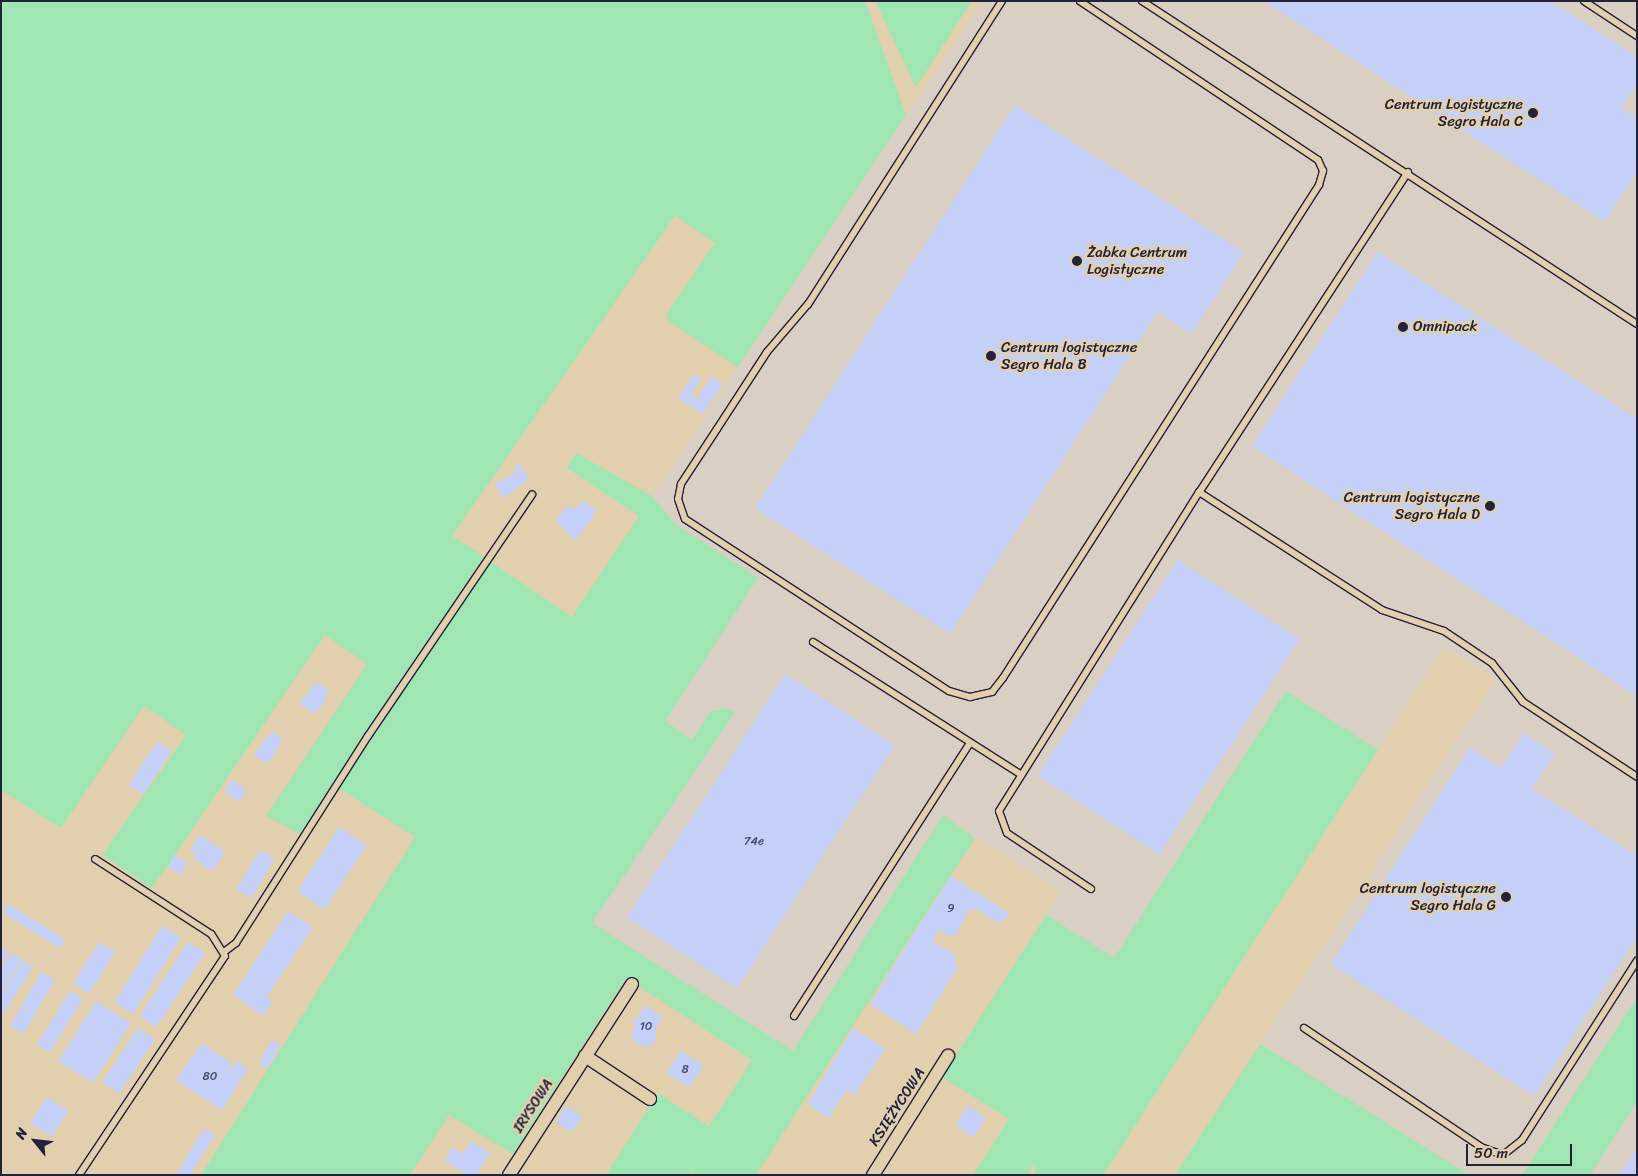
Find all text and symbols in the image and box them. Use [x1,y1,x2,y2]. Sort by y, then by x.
place label: Centrum Logistyczne Segro Hala C [1384,95,1523,130]
marker: Centrum Logistyczne Segro Hala C [1527,107,1539,119]
place label: Żabka Centrum Logistyczne [1087,243,1188,278]
marker: Żabka Centrum Logistyczne [1071,255,1083,267]
place label: Omnipack [1413,318,1477,336]
marker: Omnipack [1397,321,1409,333]
place label: Centrum logistyczne Segro Hala B [1001,338,1137,373]
marker: Centrum logistyczne Segro Hala B [985,350,997,362]
place label: Centrum logistyczne Segro Hala D [1344,488,1480,523]
marker: Centrum logistyczne Segro Hala D [1484,500,1496,512]
house number: 74e [744,835,764,849]
place label: Centrum logistyczne Segro Hala G [1360,879,1496,914]
marker: Centrum logistyczne Segro Hala G [1500,891,1512,903]
house number: 9 [947,902,955,916]
house number: 10 [640,1020,652,1034]
house number: 8 [681,1063,689,1077]
street label: KSIĘŻYCOWA [865,1065,929,1149]
house number: 80 [203,1070,217,1084]
street label: IRYSOWA [509,1076,557,1136]
north arrow [10,1116,60,1166]
text: N [8,1123,35,1144]
scale bar [1468,1134,1574,1166]
text: 50 m [1474,1140,1508,1166]

